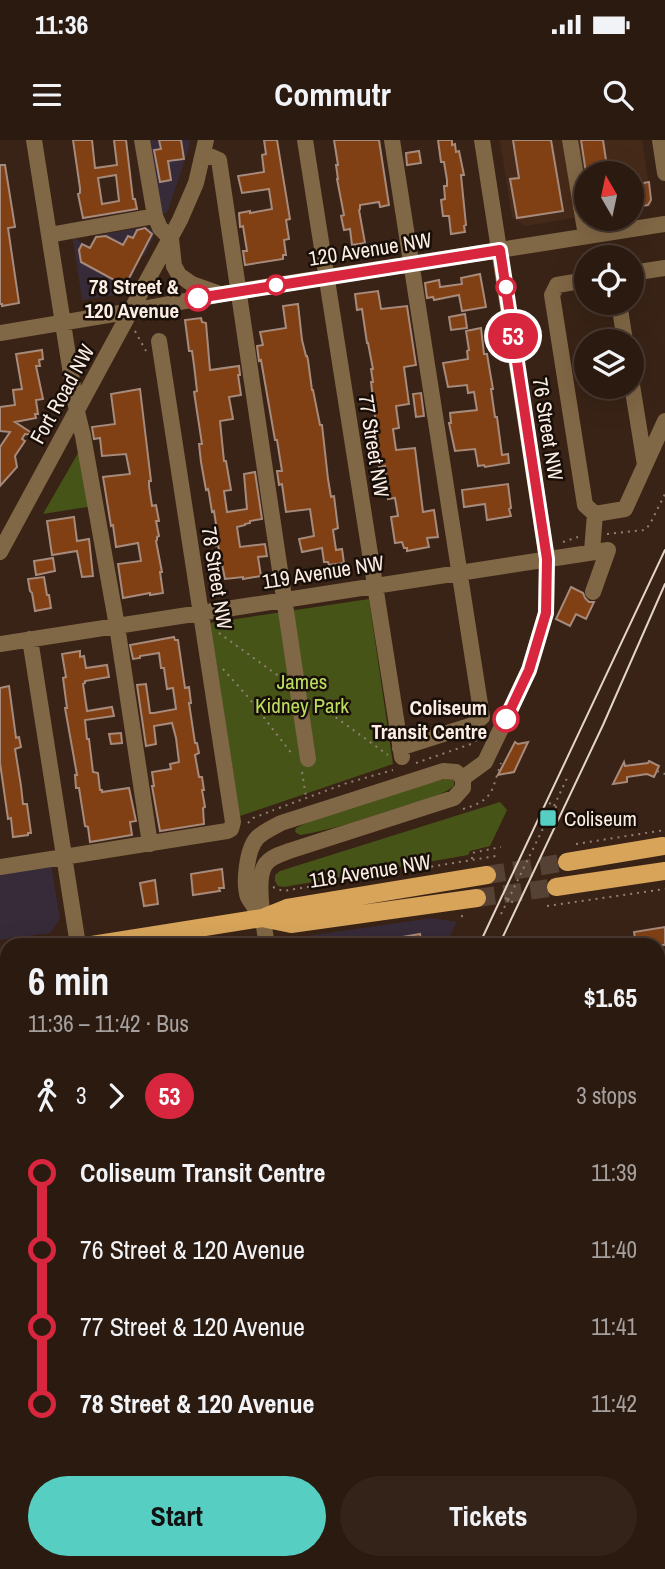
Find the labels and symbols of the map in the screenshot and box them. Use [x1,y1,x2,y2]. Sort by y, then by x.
north arrow [574,161,644,231]
street label: 120 Avenue NW [306,225,434,273]
place label: 78 Street & 120 Avenue [85,272,180,325]
unlabelled marker [266,275,286,295]
unlabelled marker [496,277,516,297]
marker: 78 Street & 120 Avenue [185,285,211,311]
line badge: 53 [482,313,544,359]
street label: Fort Road NW [23,339,102,449]
street label: 76 Street NW [526,376,571,483]
street label: 77 Street NW [352,393,397,500]
street label: 78 Street NW [195,525,240,632]
street label: 119 Avenue NW [260,548,387,596]
park label: James Kidney Park [255,667,349,720]
place label: Coliseum Transit Centre [371,693,487,746]
marker: Coliseum Transit Centre [493,706,519,732]
place label: Coliseum [564,804,637,833]
marker: Coliseum [538,808,558,828]
street label: 118 Avenue NW [307,847,434,895]

